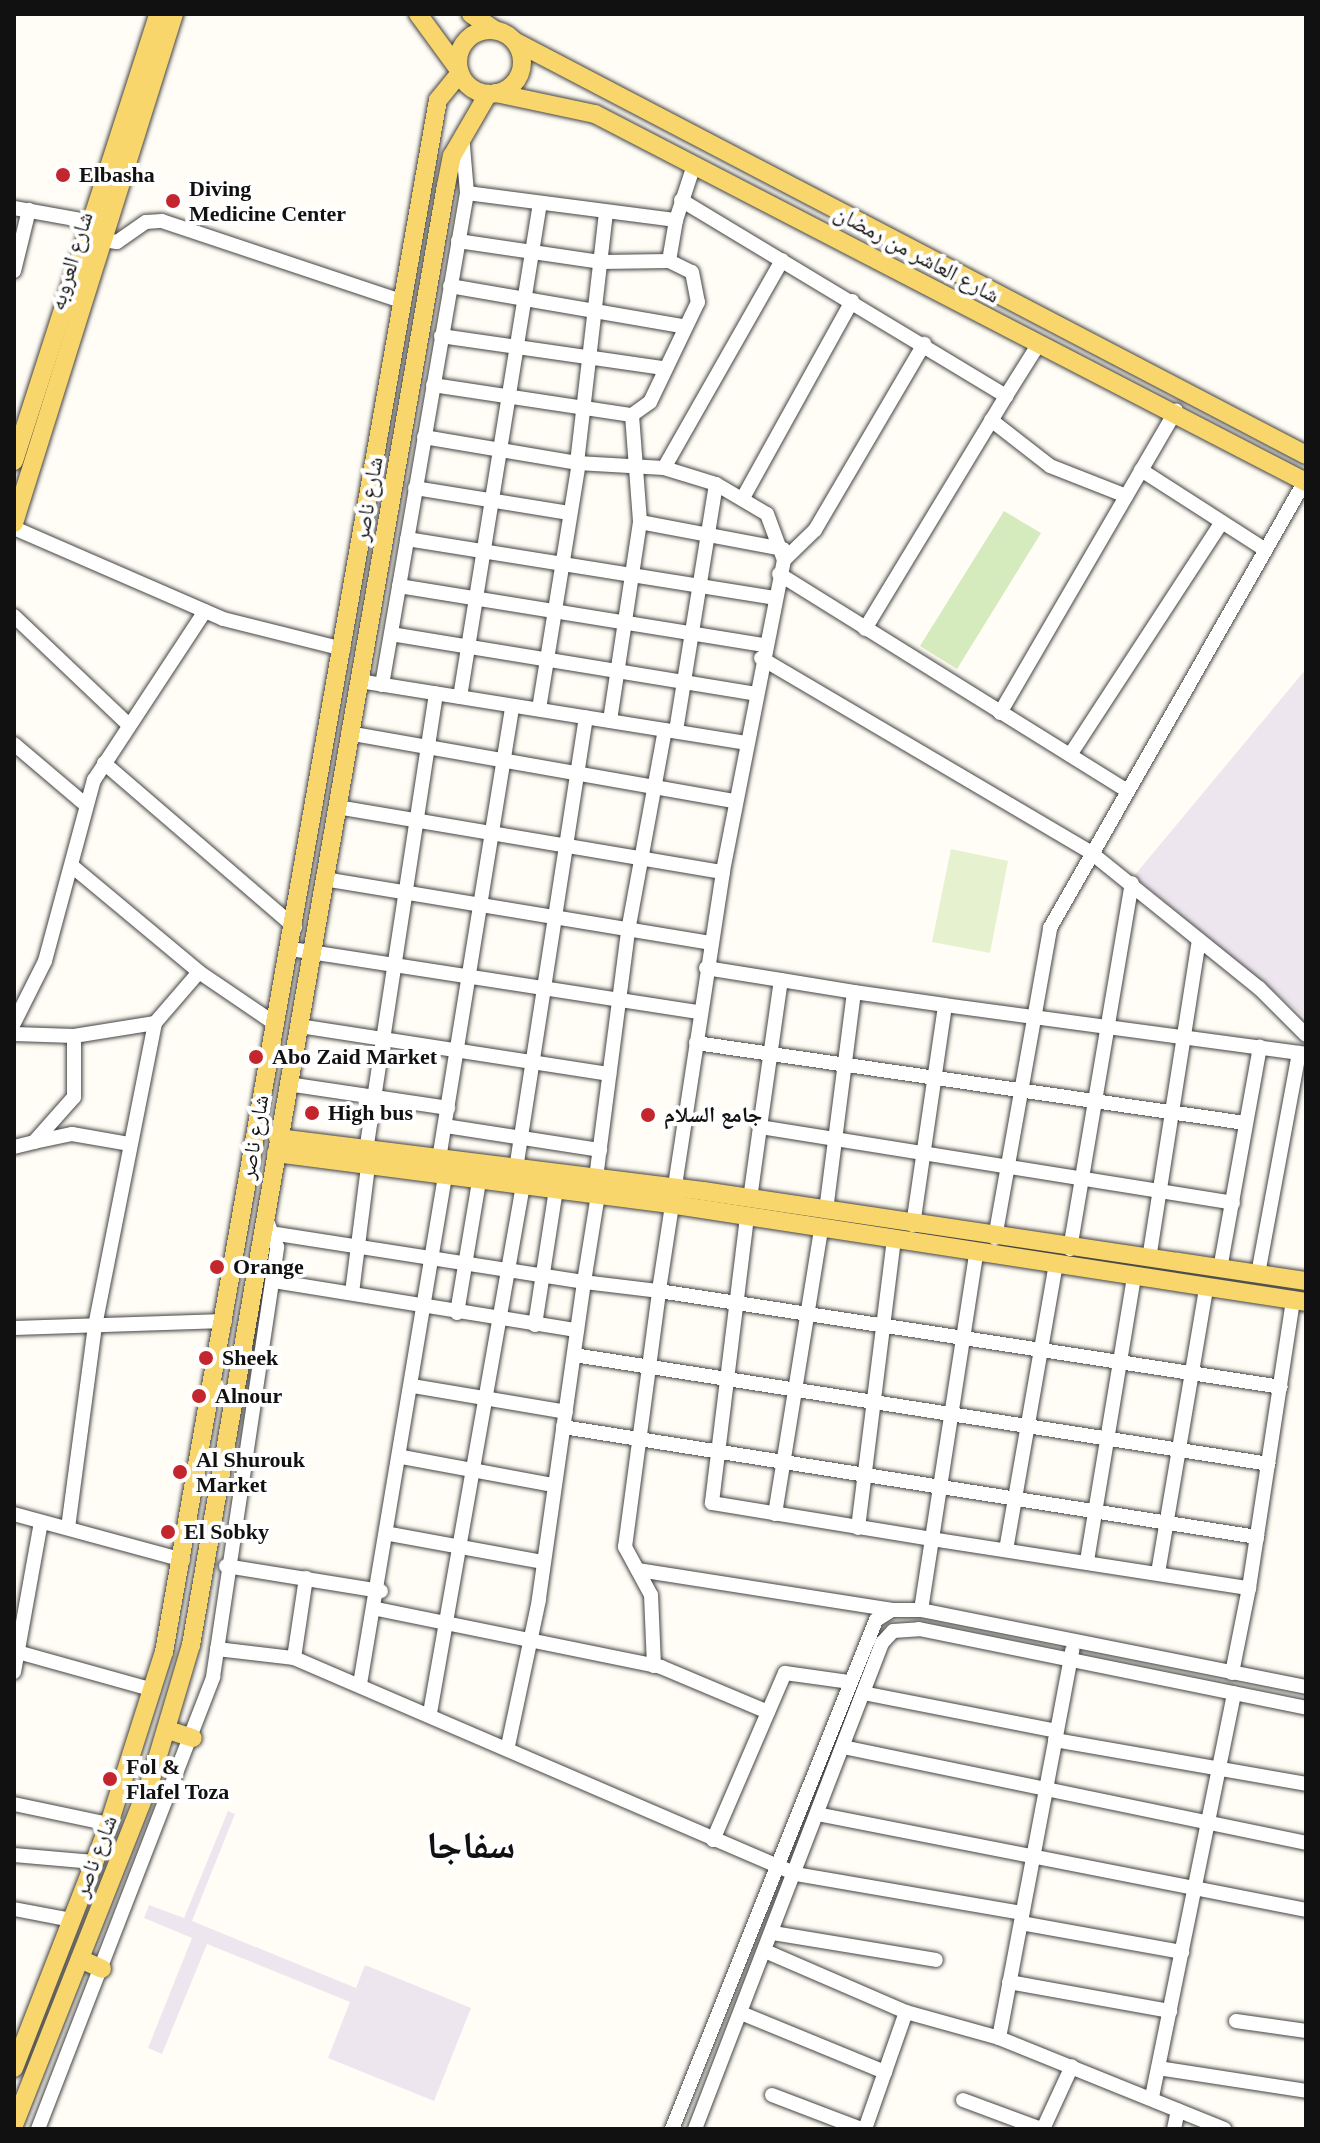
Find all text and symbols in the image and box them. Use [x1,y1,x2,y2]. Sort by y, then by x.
place label: Elbasha [79,162,155,188]
marker: Elbasha [54,166,72,184]
place label: Diving Medicine Center [189,175,346,226]
marker: Diving Medicine Center [164,192,182,210]
street label: شارع العاشر من رمضان [830,199,1004,309]
street label: شارع العروبه [44,209,98,313]
street label: شارع ناصر [348,455,388,543]
place label: Abo Zaid Market [272,1044,437,1070]
marker: Abo Zaid Market [247,1048,265,1066]
street label: شارع ناصر [234,1093,274,1181]
place label: High bus [328,1100,413,1126]
place label: جامع السلام [664,1102,762,1128]
marker: High bus [303,1104,321,1122]
marker: جامع السلام [639,1106,657,1124]
place label: Orange [233,1254,304,1280]
marker: Orange [208,1258,226,1276]
place label: Sheek [222,1345,278,1371]
marker: Sheek [197,1349,215,1367]
place label: Alnour [215,1383,282,1409]
marker: Alnour [190,1387,208,1405]
place label: Al Shurouk Market [196,1446,305,1498]
marker: Al Shurouk Market [171,1463,189,1481]
place label: El Sobky [184,1519,269,1545]
marker: El Sobky [159,1523,177,1541]
place label: Fol & Flafel Toza [126,1753,230,1804]
marker: Fol & Flafel Toza [101,1770,119,1788]
street label: شارع ناصر [67,1812,123,1900]
district label: سفاجا [427,1823,515,1869]

